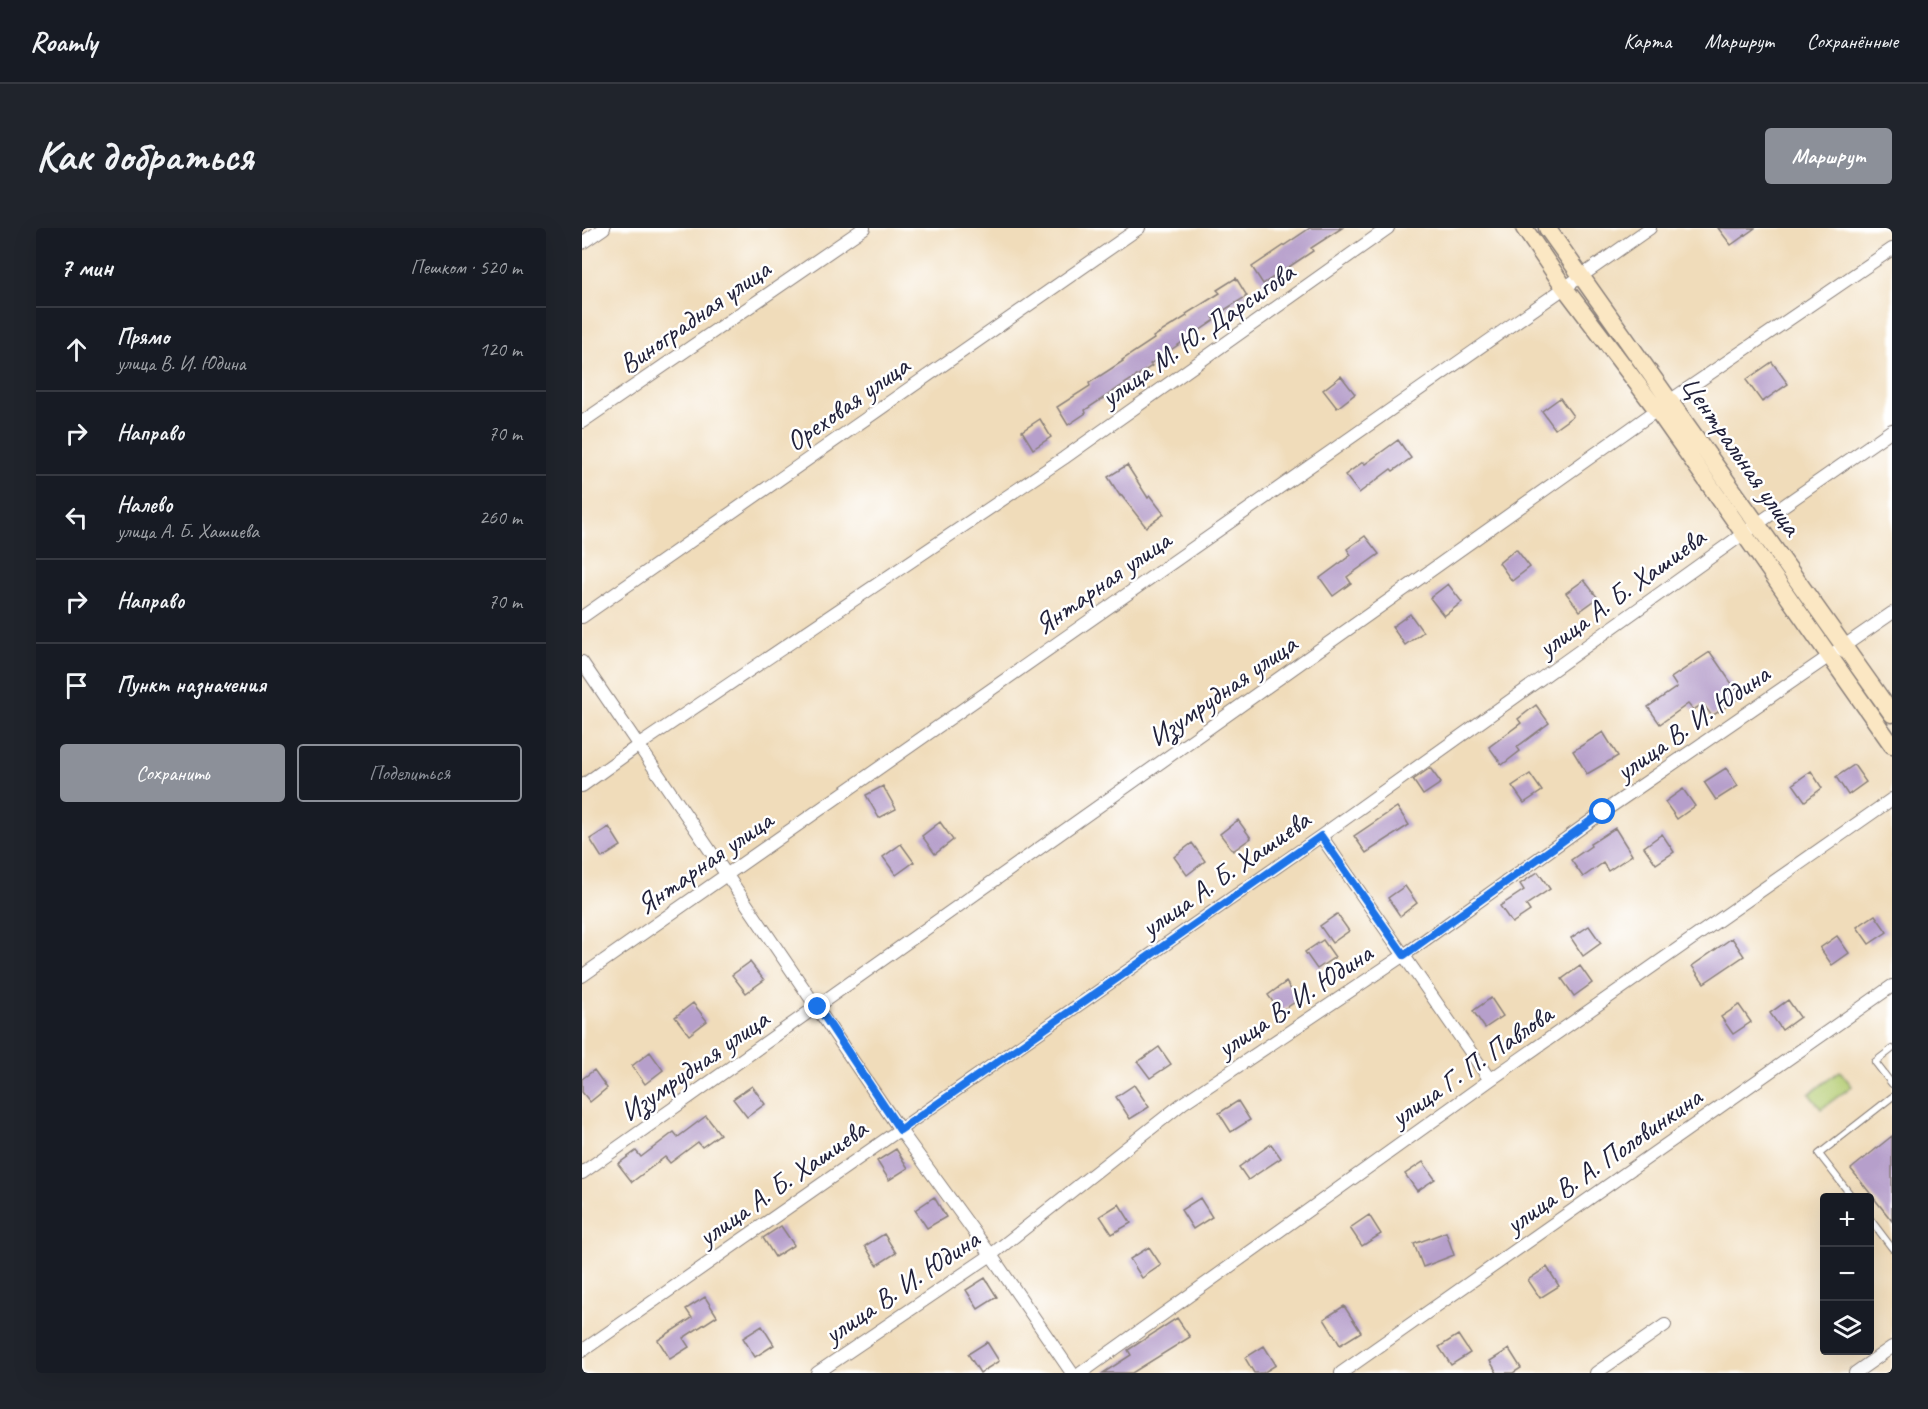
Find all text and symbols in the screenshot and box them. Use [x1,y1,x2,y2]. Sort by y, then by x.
text: Roamly [30,24,97,59]
text: Карта [1623,28,1672,54]
text: Маршрут [1705,28,1774,54]
text: Сохранённые [1807,28,1898,54]
button: Маршрут [1765,128,1892,184]
text: Как добраться [36,130,253,183]
street label: Виноградная улица [612,250,778,381]
text: 7 мин [60,251,113,284]
street label: улица М. Ю. Дарсигова [1092,253,1302,415]
text: Пешком · 520 m [410,255,522,280]
text: Прямо [117,323,169,351]
icon: ahead [60,333,93,366]
text: 120 m [479,337,522,362]
street label: Ореховая улица [779,347,917,459]
text: улица В. И. Юдина [117,351,246,376]
street label: Центральная улица [1673,368,1811,544]
icon: right [60,417,93,450]
text: Направо [117,419,184,447]
text: 70 m [488,421,522,446]
text: Налево [117,491,173,519]
icon: left [60,501,93,534]
text: 260 m [479,505,522,530]
text: улица А. Б. Хашиева [117,519,259,544]
street label: улица А. Б. Хашиева [1529,519,1713,666]
street label: Янтарная улица [1027,521,1179,642]
icon: right [60,585,93,618]
text: Направо [117,587,184,615]
text: 70 m [488,589,522,614]
street label: Изумрудная улица [1141,625,1305,755]
street label: улица В. И. Юдина [1607,655,1778,790]
icon: arrive [60,669,93,702]
text: Пункт назначения [117,671,266,699]
button: Сохранить [60,744,285,802]
button: Поделиться [297,744,522,802]
route start [1589,798,1615,824]
street label: Янтарная улица [629,801,781,922]
street label: улица А. Б. Хашиева [1132,801,1318,946]
street label: улица В. И. Юдина [1208,935,1380,1066]
route end [804,993,830,1019]
street label: улица Г. П. Павлова [1382,995,1561,1136]
street label: Изумрудная улица [613,1000,777,1130]
street label: улица В. А. Половинкина [1497,1078,1710,1242]
street label: улица А. Б. Хашиева [689,1110,875,1255]
map controls [1820,1193,1874,1355]
button: + [1820,1193,1874,1247]
street label: улица В. И. Юдина [815,1221,987,1352]
button: − [1820,1247,1874,1301]
button: layers [1820,1301,1874,1355]

